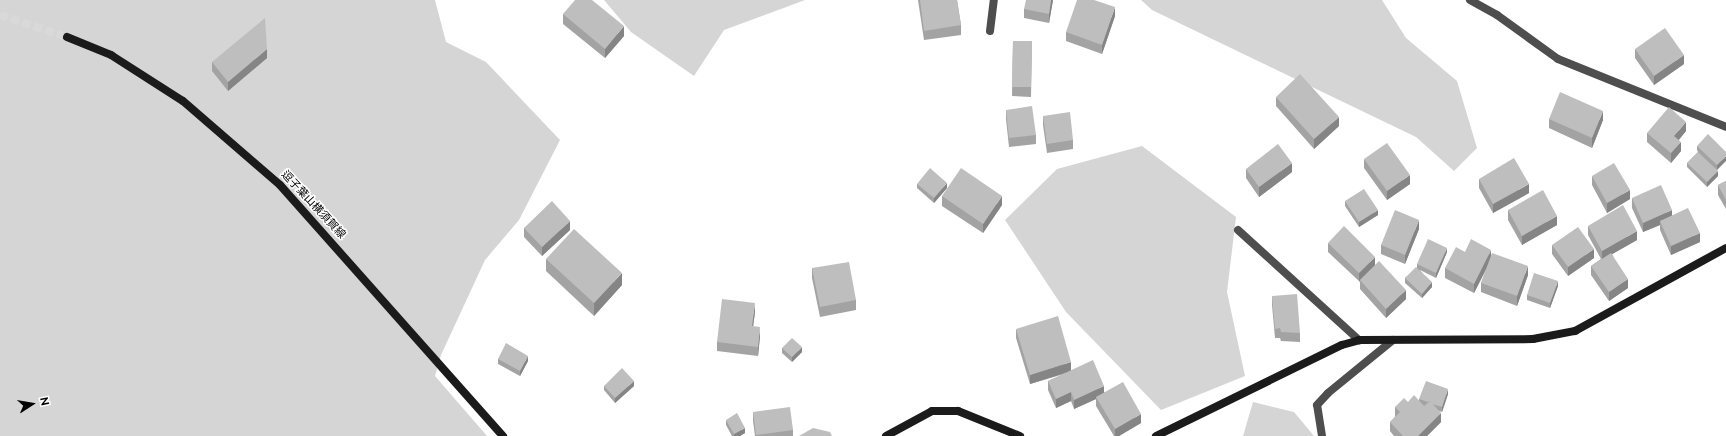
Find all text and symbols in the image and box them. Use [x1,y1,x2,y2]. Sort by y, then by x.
street label: 逗子葉山横須賀線 [278,168,348,242]
north arrow [12,384,52,424]
text: N [37,396,51,407]

